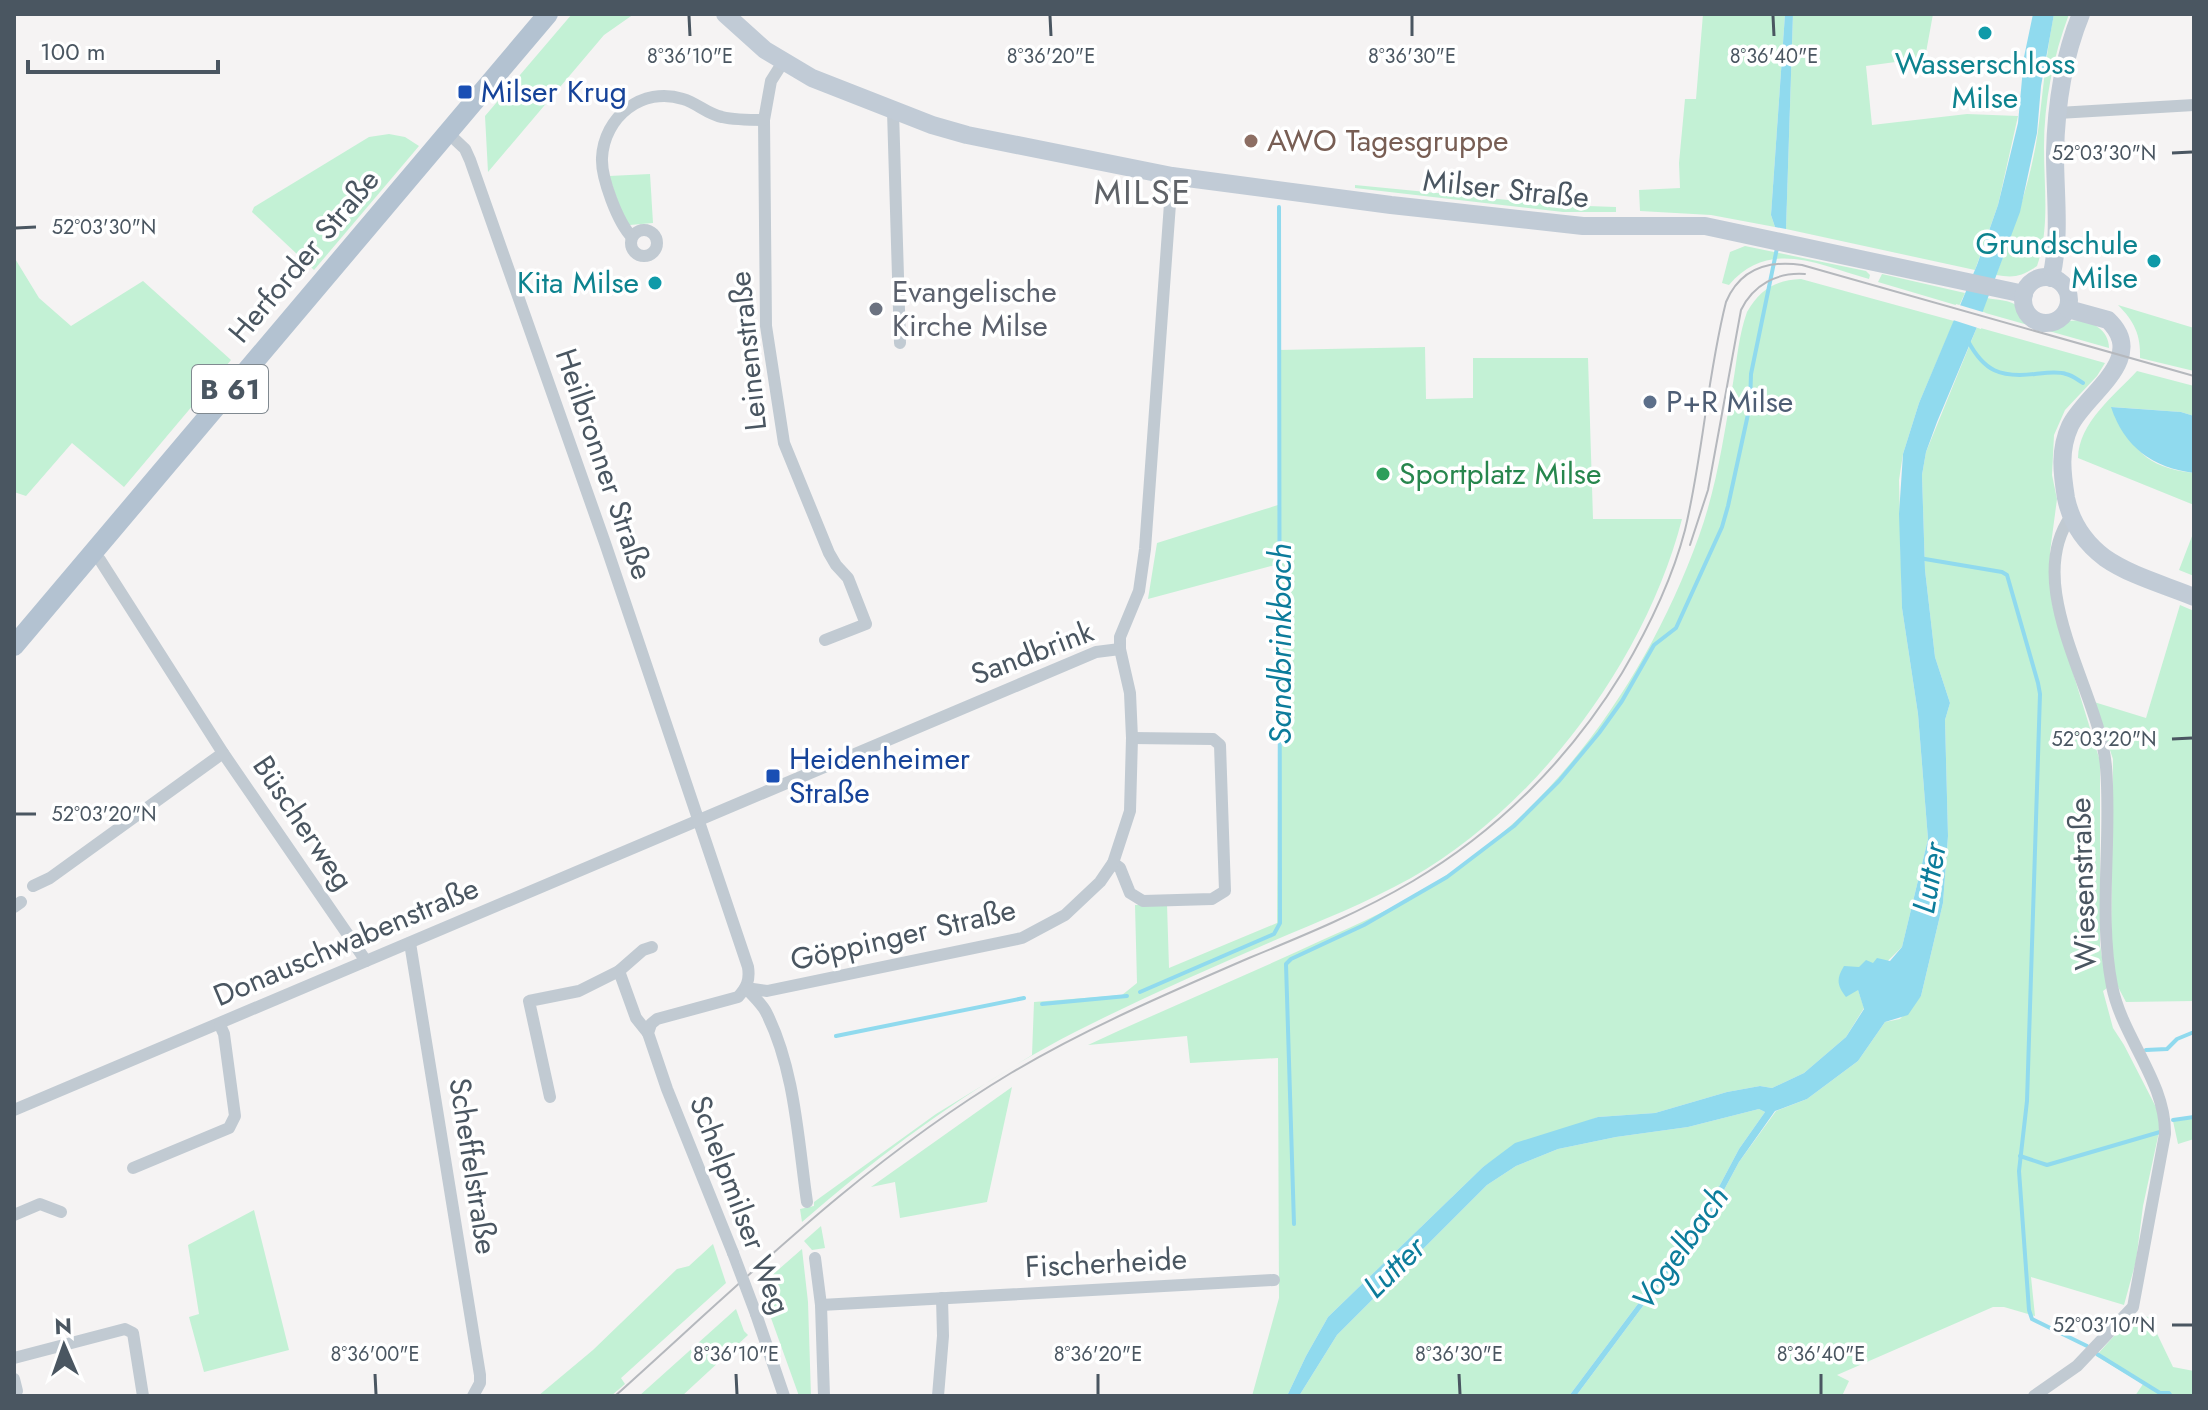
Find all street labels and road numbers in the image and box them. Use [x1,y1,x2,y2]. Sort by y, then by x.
street label: Milser Straße [1421,158,1591,219]
street label: Herforder Straße [218,159,389,352]
street label: Leinenstraße [718,269,777,433]
street label: Heilbronner Straße [545,342,664,585]
road number: B 61 [192,365,268,413]
street label: Sandbrink [964,609,1100,696]
street label: Büscherweg [243,747,364,899]
street label: Wiesenstraße [2058,797,2107,971]
street label: Donauschwabenstraße [207,866,485,1017]
street label: Göppinger Straße [786,888,1020,981]
street label: Scheffelstraße [438,1075,509,1257]
street label: Schelpmilser Weg [679,1089,802,1320]
street label: Fischerheide [1024,1237,1188,1288]

